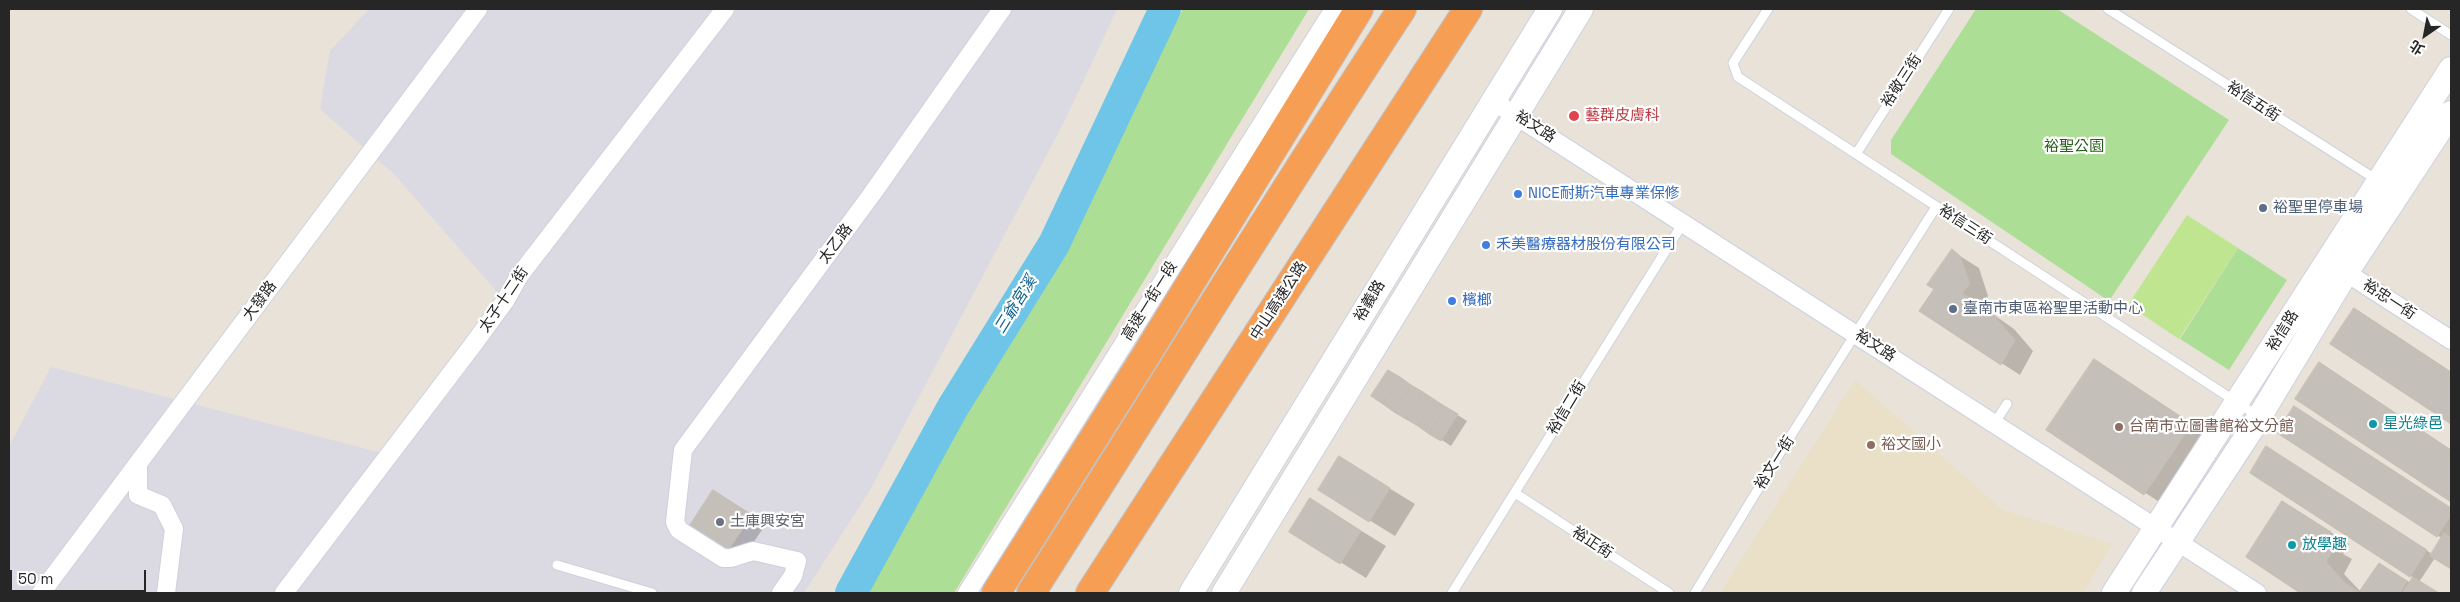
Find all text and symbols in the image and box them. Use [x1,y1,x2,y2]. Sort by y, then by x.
north arrow [2400,10,2450,60]
text: 北 [2406,36,2428,59]
street label: 裕敬三街 [1878,51,1926,111]
street label: 裕信五街 [2223,78,2283,126]
street label: 裕文路 [1511,107,1559,147]
place label: 藝群皮膚科 [1585,107,1660,125]
marker: 藝群皮膚科 [1567,109,1581,123]
park label: 裕聖公園 [2044,138,2104,156]
place label: NICE耐斯汽車專業保修 [1528,185,1680,203]
marker: NICE耐斯汽車專業保修 [1512,188,1524,200]
place label: 裕聖里停車場 [2273,199,2363,217]
street label: 裕信三街 [1935,201,1995,249]
marker: 裕聖里停車場 [2257,202,2269,214]
street label: 太乙路 [815,221,857,267]
place label: 禾美醫療器材股份有限公司 [1496,236,1676,254]
marker: 禾美醫療器材股份有限公司 [1480,239,1492,251]
street label: 高速一街一段 [1119,258,1181,344]
street label: 中山高速公路 [1247,258,1311,344]
street label: 太子十二街 [476,264,532,336]
water label: 三爺宮溪 [991,273,1041,337]
street label: 裕忠一街 [2359,276,2419,324]
street label: 裕義路 [1351,277,1389,325]
street label: 大發路 [239,278,281,324]
place label: 檳榔 [1462,292,1492,310]
marker: 檳榔 [1446,295,1458,307]
place label: 臺南市東區裕聖里活動中心 [1963,300,2143,318]
marker: 臺南市東區裕聖里活動中心 [1947,303,1959,315]
street label: 裕信路 [2263,307,2303,355]
street label: 裕文路 [1851,326,1899,366]
street label: 裕信二街 [1544,378,1590,438]
place label: 星光綠邑 [2383,415,2443,433]
place label: 台南市立圖書館裕文分館 [2129,418,2294,436]
marker: 星光綠邑 [2367,418,2379,430]
marker: 台南市立圖書館裕文分館 [2113,421,2125,433]
street label: 裕文一街 [1751,433,1799,493]
place label: 裕文國小 [1881,436,1941,454]
marker: 裕文國小 [1865,439,1877,451]
place label: 土庫興安宮 [730,513,805,531]
marker: 土庫興安宮 [714,516,726,528]
street label: 裕正街 [1568,523,1616,563]
place label: 放學趣 [2302,536,2347,554]
marker: 放學趣 [2286,539,2298,551]
scale bar [12,560,149,592]
text: 50 m [18,569,53,588]

